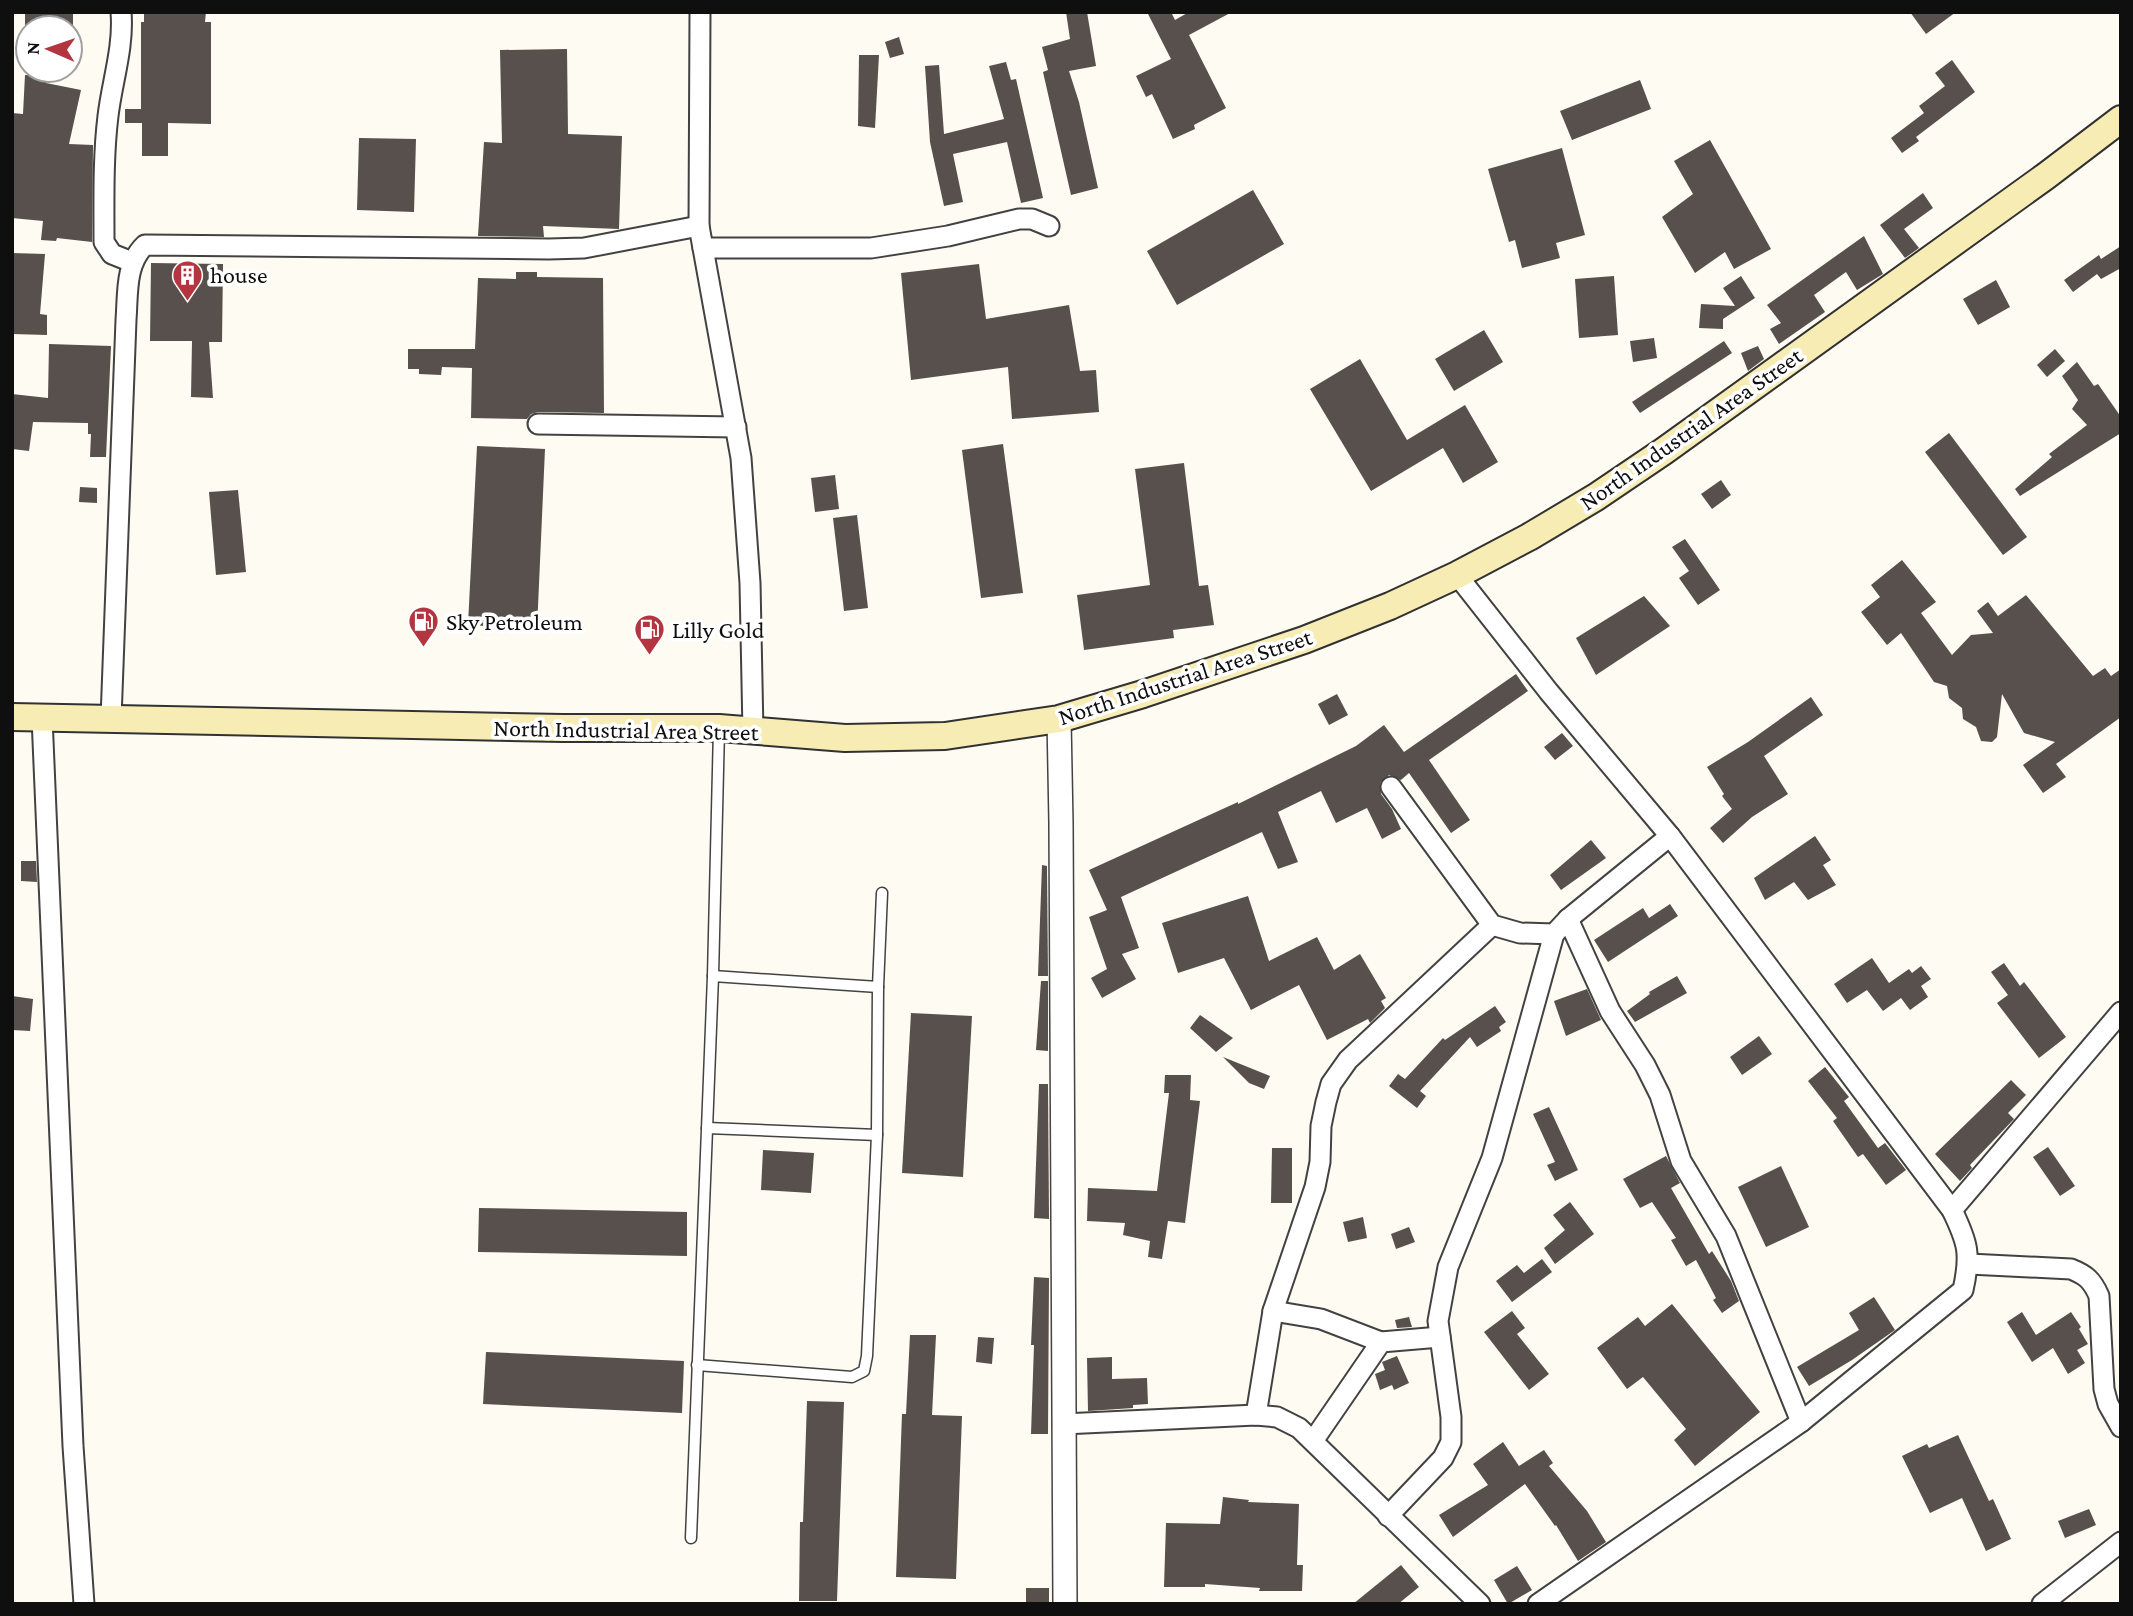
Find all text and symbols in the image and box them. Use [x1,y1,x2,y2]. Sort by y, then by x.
north arrow [14,14,84,84]
text: N [22,42,43,55]
building icon: house [170,258,204,302]
place label: house [210,261,268,288]
street label: North Industrial Area Street [1574,341,1808,516]
fuel station icon: Sky Petroleum [406,605,440,649]
place label: Sky Petroleum [446,608,583,635]
fuel station icon: Lilly Gold [632,613,666,657]
place label: Lilly Gold [672,616,765,643]
street label: North Industrial Area Street [1055,622,1316,730]
street label: North Industrial Area Street [493,714,760,745]

